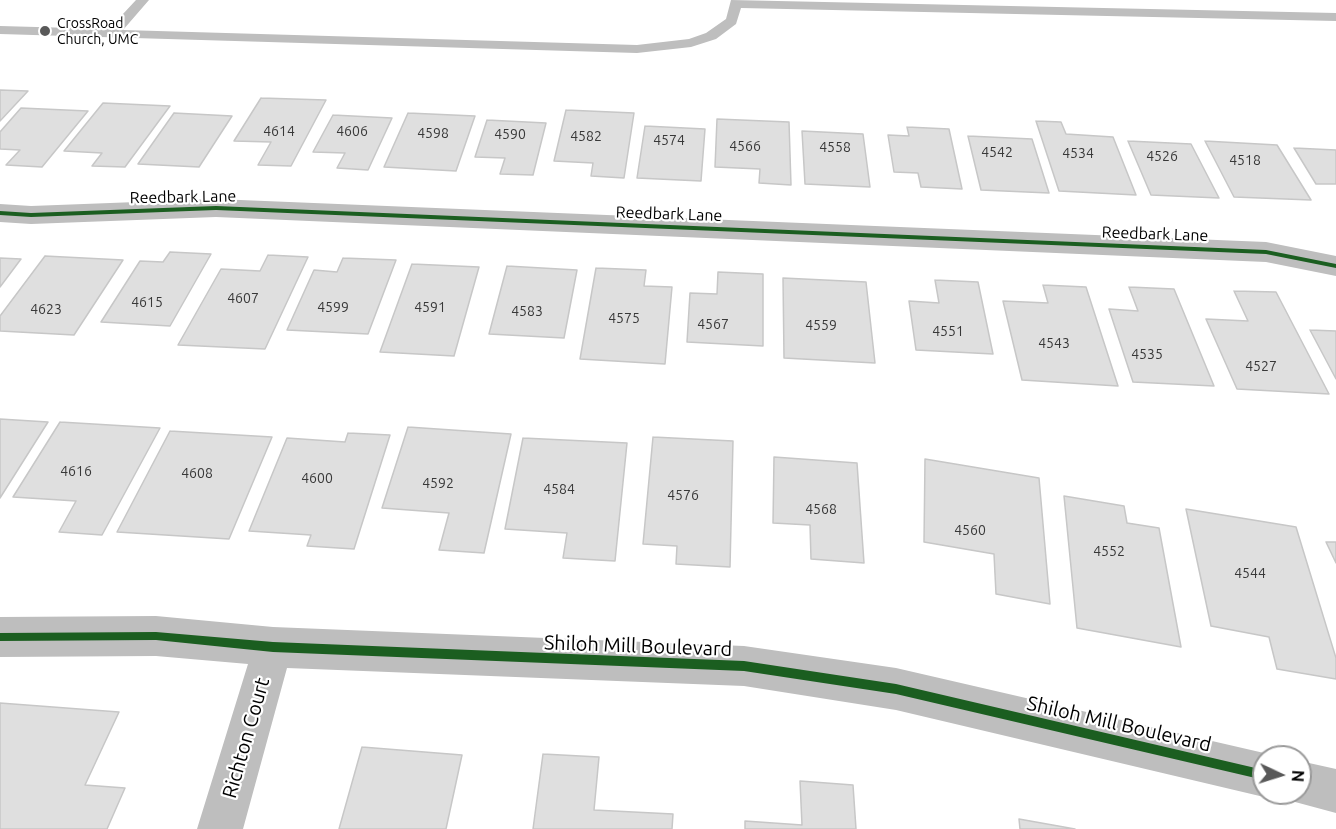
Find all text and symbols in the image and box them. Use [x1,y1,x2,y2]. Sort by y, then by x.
place label: CrossRoad Church, UMC [57,15,138,48]
marker: CrossRoad Church, UMC [38,24,52,38]
house number: 4614 [263,123,295,139]
house number: 4606 [336,123,368,139]
house number: 4598 [417,125,449,141]
house number: 4590 [494,126,526,142]
house number: 4582 [570,128,602,144]
house number: 4574 [653,132,685,148]
house number: 4566 [729,138,761,154]
house number: 4558 [819,139,851,155]
house number: 4542 [981,144,1013,160]
house number: 4534 [1062,145,1094,161]
house number: 4526 [1146,148,1178,164]
house number: 4518 [1229,152,1261,168]
street label: Reedbark Lane [129,186,237,208]
street label: Reedbark Lane [615,203,723,225]
street label: Reedbark Lane [1101,223,1209,245]
house number: 4607 [227,290,259,306]
house number: 4615 [131,294,163,310]
house number: 4599 [317,299,349,315]
house number: 4591 [414,299,446,315]
house number: 4623 [30,301,62,317]
house number: 4583 [511,303,543,319]
house number: 4575 [608,310,640,326]
house number: 4567 [697,316,729,332]
house number: 4559 [805,317,837,333]
house number: 4551 [932,323,964,339]
house number: 4543 [1038,335,1070,351]
house number: 4535 [1131,346,1163,362]
house number: 4527 [1245,358,1277,374]
house number: 4616 [60,463,92,479]
house number: 4608 [181,465,213,481]
house number: 4600 [301,470,333,486]
house number: 4592 [422,475,454,491]
house number: 4584 [543,481,575,497]
house number: 4576 [667,487,699,503]
house number: 4568 [805,501,837,517]
house number: 4560 [954,522,986,538]
house number: 4552 [1093,543,1125,559]
house number: 4544 [1234,565,1266,581]
street label: Shiloh Mill Boulevard [543,631,733,661]
street label: Richton Court [217,675,275,801]
street label: Shiloh Mill Boulevard [1025,691,1213,757]
north arrow [1252,745,1312,805]
text: N [1289,770,1307,783]

